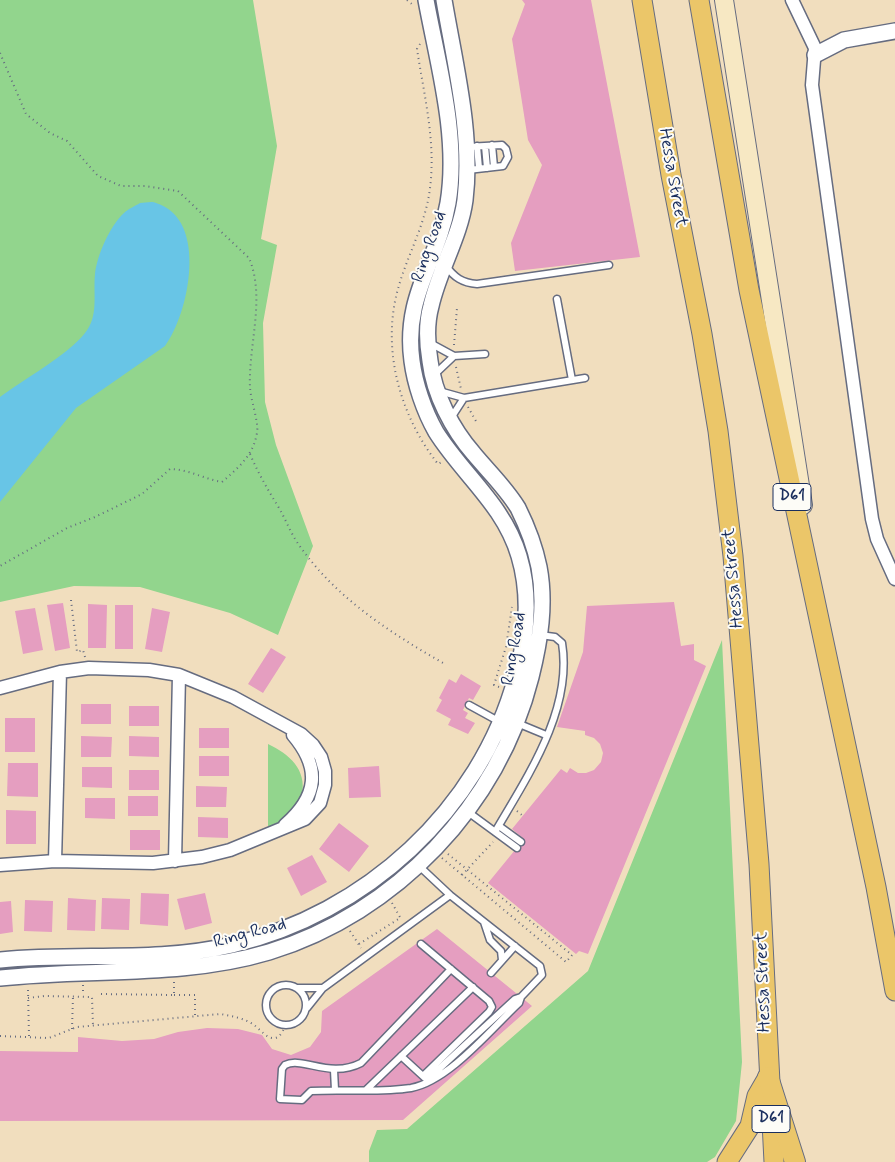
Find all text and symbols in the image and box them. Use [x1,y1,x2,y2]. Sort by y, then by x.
street label: Hessa Street [653,127,691,229]
street label: Ring Road [408,208,452,286]
road number: D61 [773,484,811,511]
street label: Hessa Street [719,527,749,629]
street label: Ring Road [498,611,532,687]
street label: Ring Road [211,914,289,954]
street label: Hessa Street [751,931,777,1033]
road number: D61 [752,1106,790,1132]

